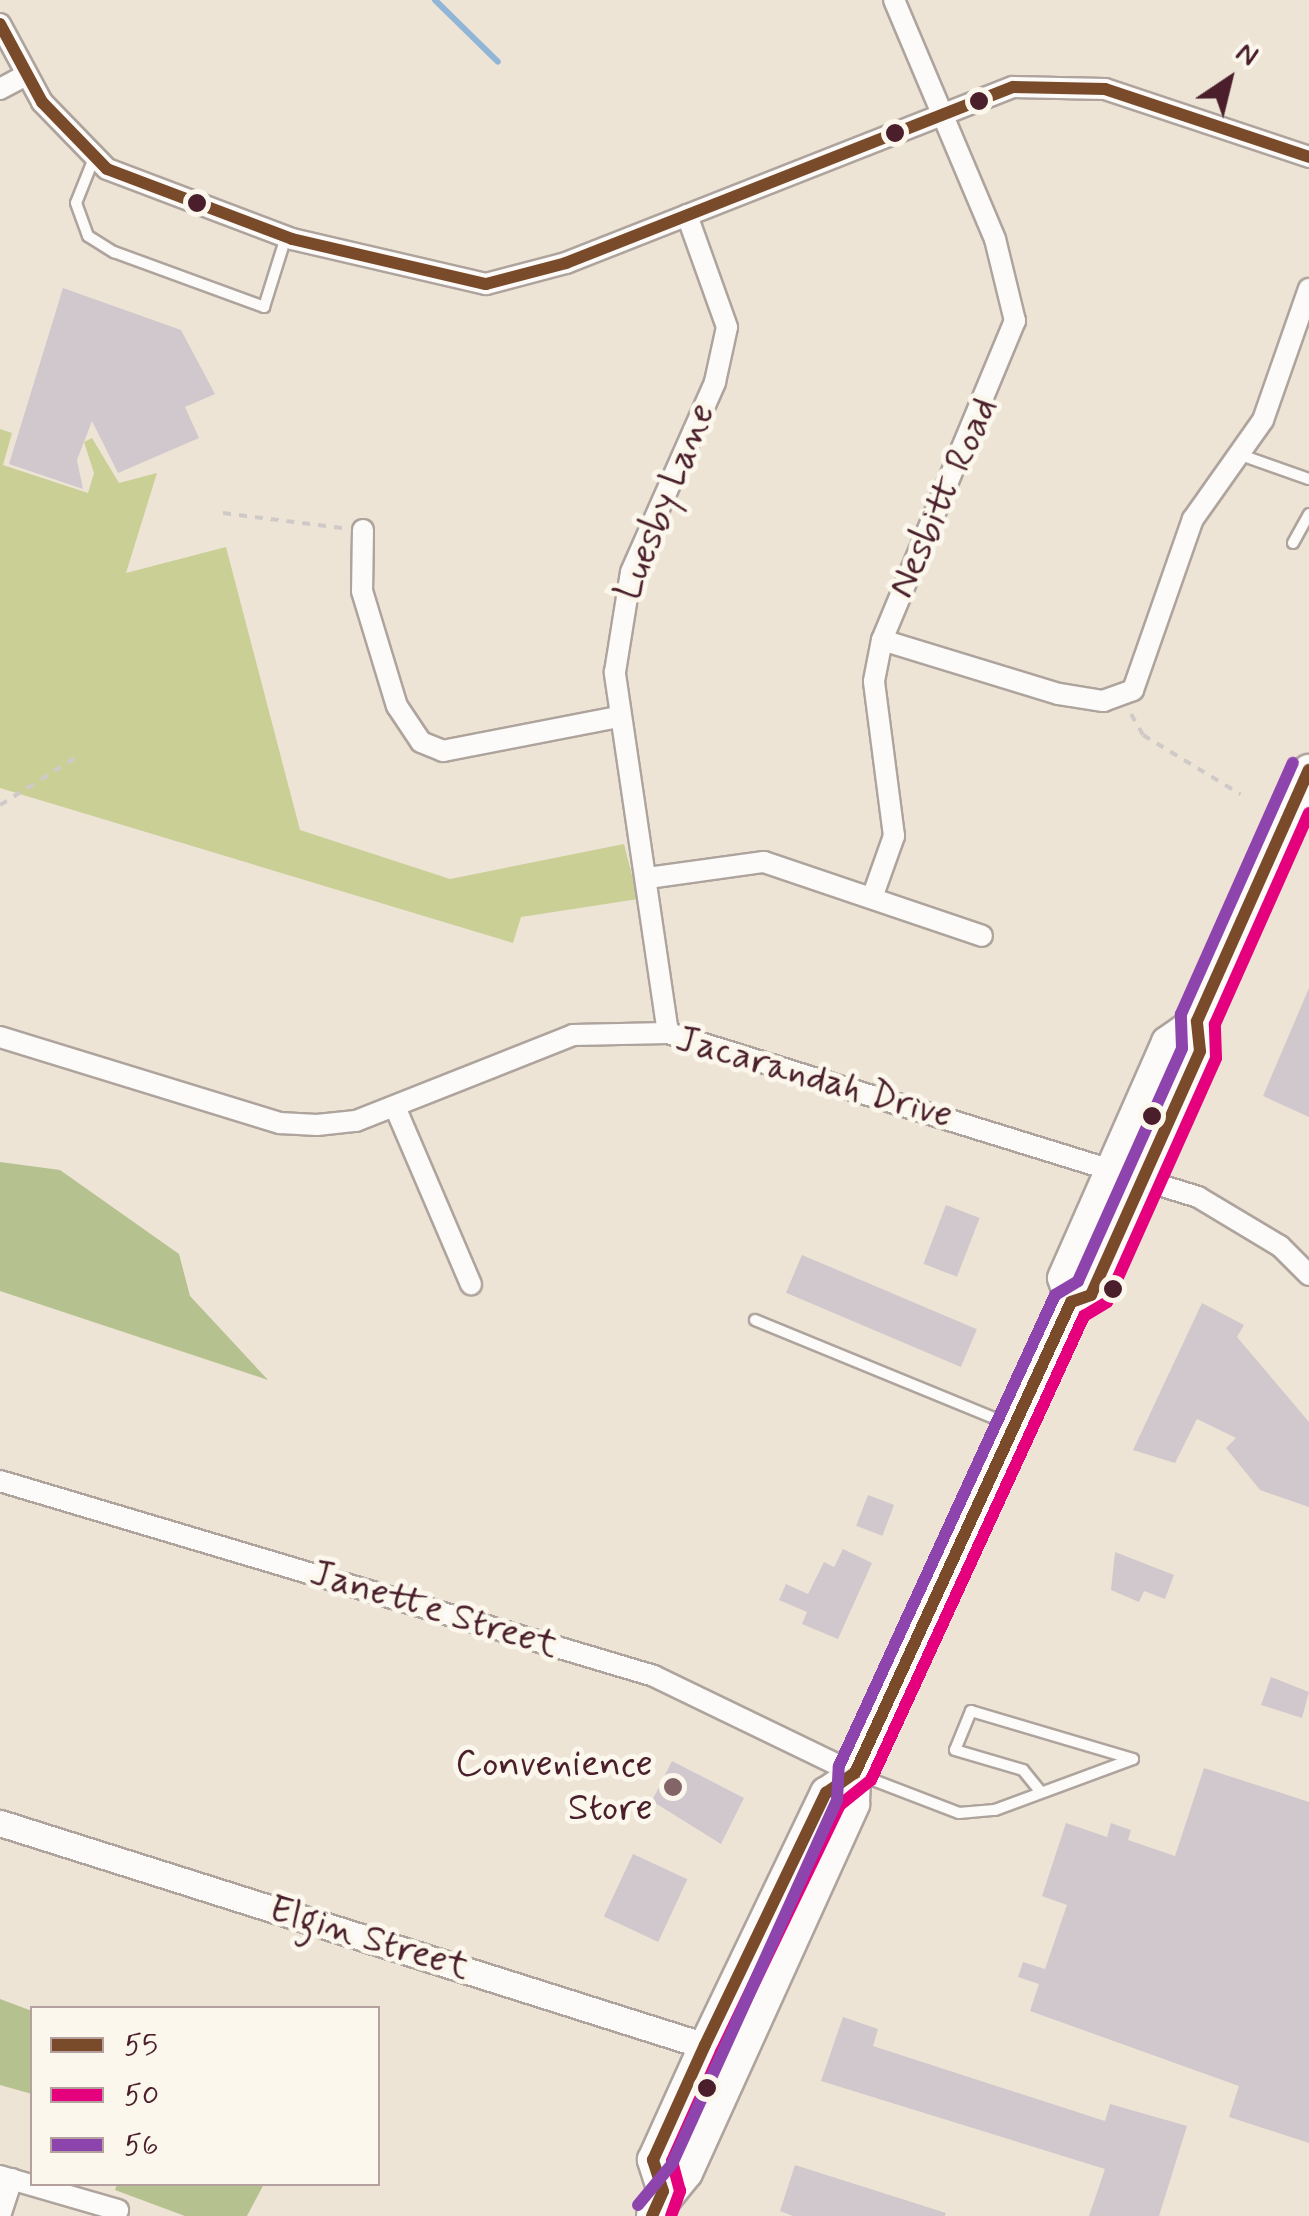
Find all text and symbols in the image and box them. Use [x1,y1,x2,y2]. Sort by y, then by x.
north arrow [1179,30,1279,130]
text: N [1228,35,1265,76]
unlabelled marker [969,91,989,111]
unlabelled marker [885,123,905,143]
unlabelled marker [187,193,207,213]
street label: Nesbitt Road [880,391,1008,605]
street label: Luesby Lane [607,399,725,605]
street label: Jacarandah Drive [670,1017,958,1139]
unlabelled marker [1142,1106,1162,1126]
unlabelled marker [1103,1279,1123,1299]
street label: Janette Street [304,1551,564,1669]
place label: Convenience Store [455,1742,653,1832]
marker: Convenience Store [662,1776,684,1798]
street label: Elgin Street [263,1887,475,1991]
legend [30,2006,380,2186]
text: 55 [124,2026,158,2065]
text: 50 [124,2076,159,2115]
unlabelled marker [697,2078,717,2098]
text: 56 [124,2126,159,2165]

